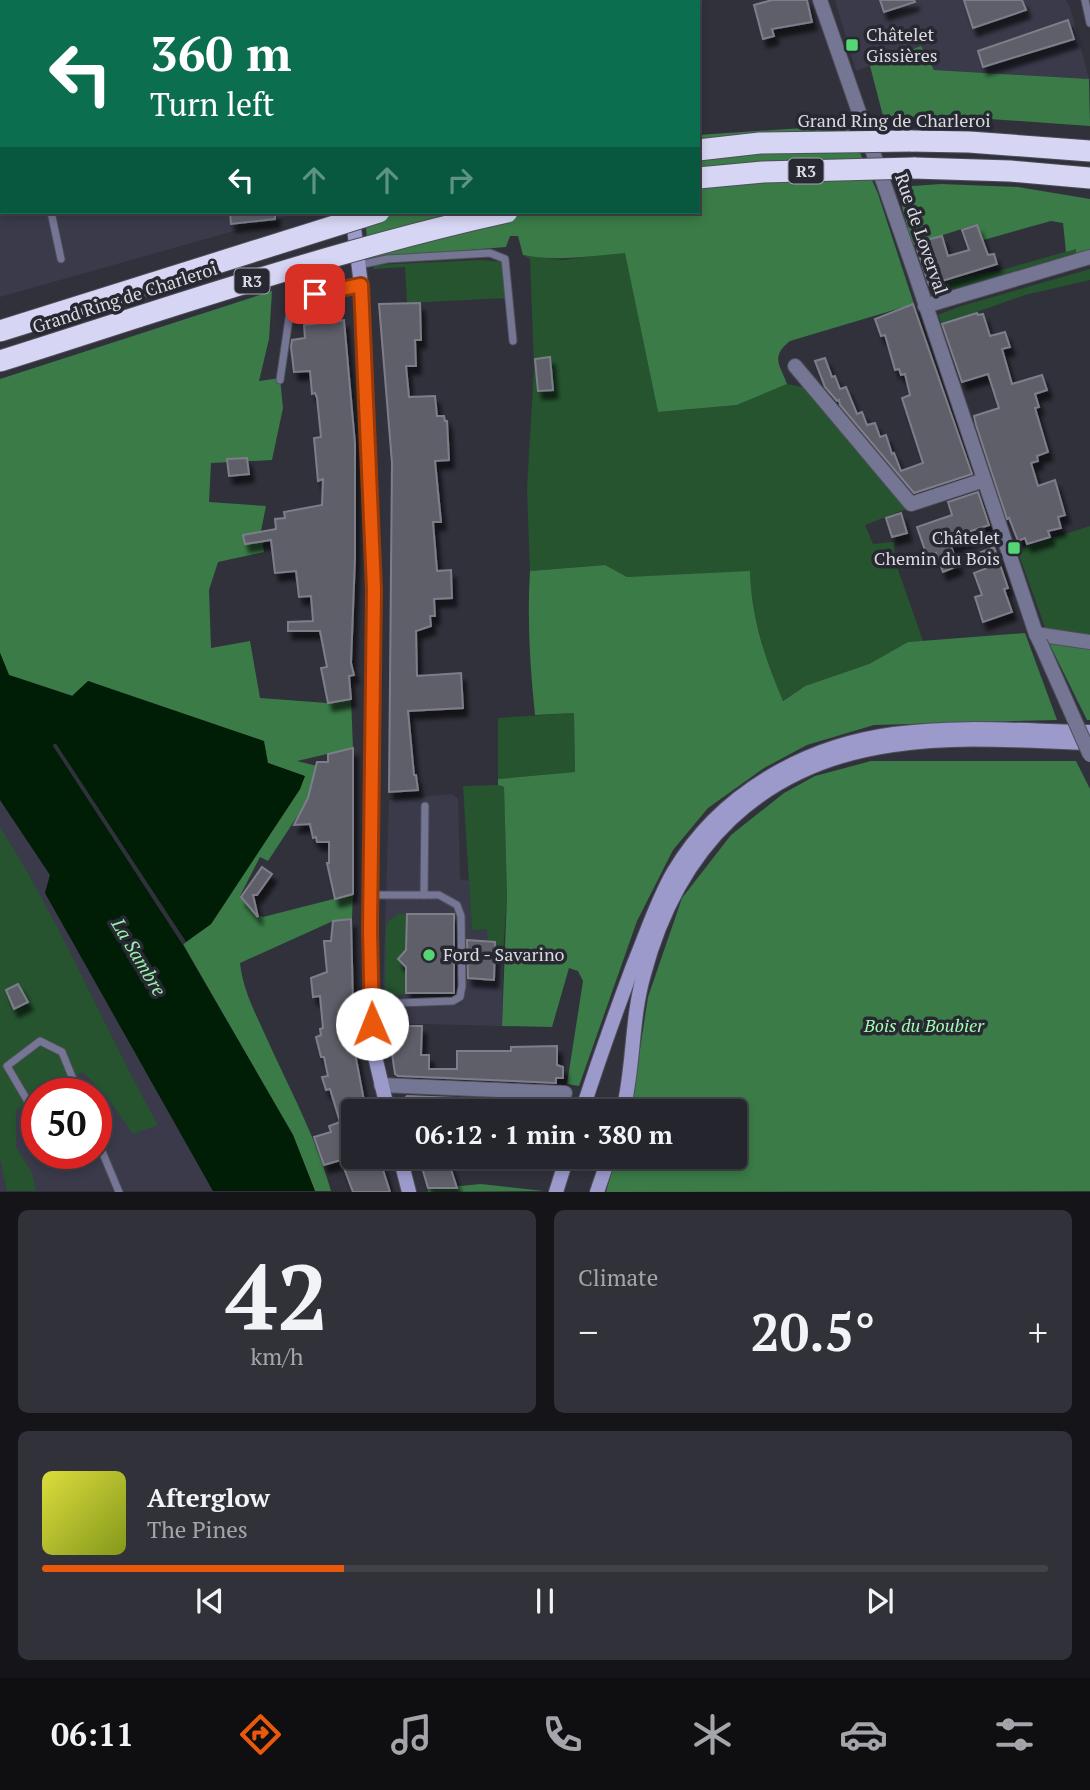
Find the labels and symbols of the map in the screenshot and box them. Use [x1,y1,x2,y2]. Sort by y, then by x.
place label: Châtelet Gissières [866,22,938,67]
marker: Châtelet Gissières [844,37,860,53]
street label: Grand Ring de Charleroi [797,108,991,132]
road number: R3 [788,158,824,183]
street label: Rue de Loverval [890,170,954,298]
street label: Grand Ring de Charleroi [29,256,220,338]
pin [285,264,345,324]
road number: R3 [234,268,270,294]
place label: Châtelet Chemin du Bois [874,525,1000,570]
marker: Châtelet Chemin du Bois [1006,540,1022,556]
water label: La Sambre [106,912,173,1000]
place label: Ford - Savarino [443,942,565,966]
marker: Ford - Savarino [421,947,437,963]
position arrow [335,987,409,1061]
park label: Bois du Boubier [863,1013,985,1037]
speed limit sign: 50 [21,1078,112,1169]

